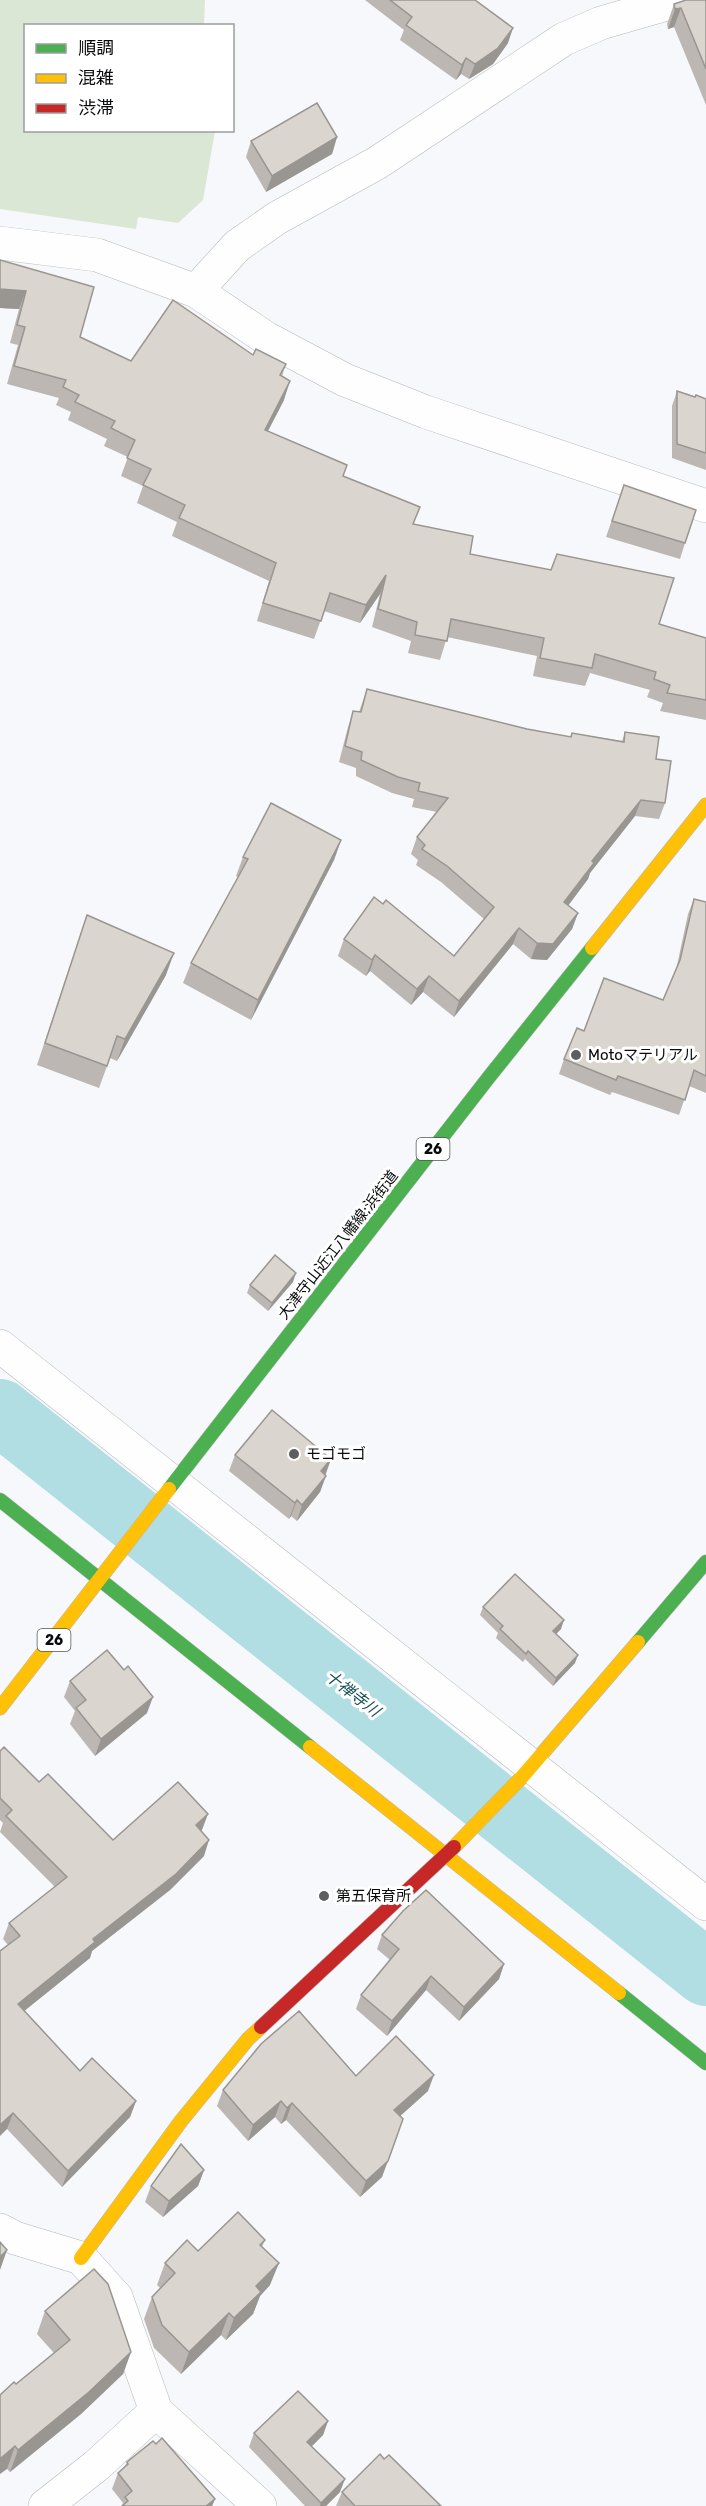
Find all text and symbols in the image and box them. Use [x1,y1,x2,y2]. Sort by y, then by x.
legend [24,24,234,132]
text: 順調 [78,37,114,59]
text: 混雑 [78,67,114,89]
text: 渋滞 [78,97,114,119]
place label: Motoマテリアル [588,1046,698,1064]
marker: Motoマテリアル [569,1048,583,1062]
road number: 26 [416,1138,450,1160]
street label: 大津守山近江八幡線;浜街道 [274,1167,402,1323]
place label: モゴモゴ [306,1445,366,1463]
marker: モゴモゴ [287,1447,301,1461]
road number: 26 [38,1629,70,1651]
water label: 十禅寺川 [322,1666,385,1722]
place label: 第五保育所 [336,1887,411,1905]
marker: 第五保育所 [317,1889,331,1903]

